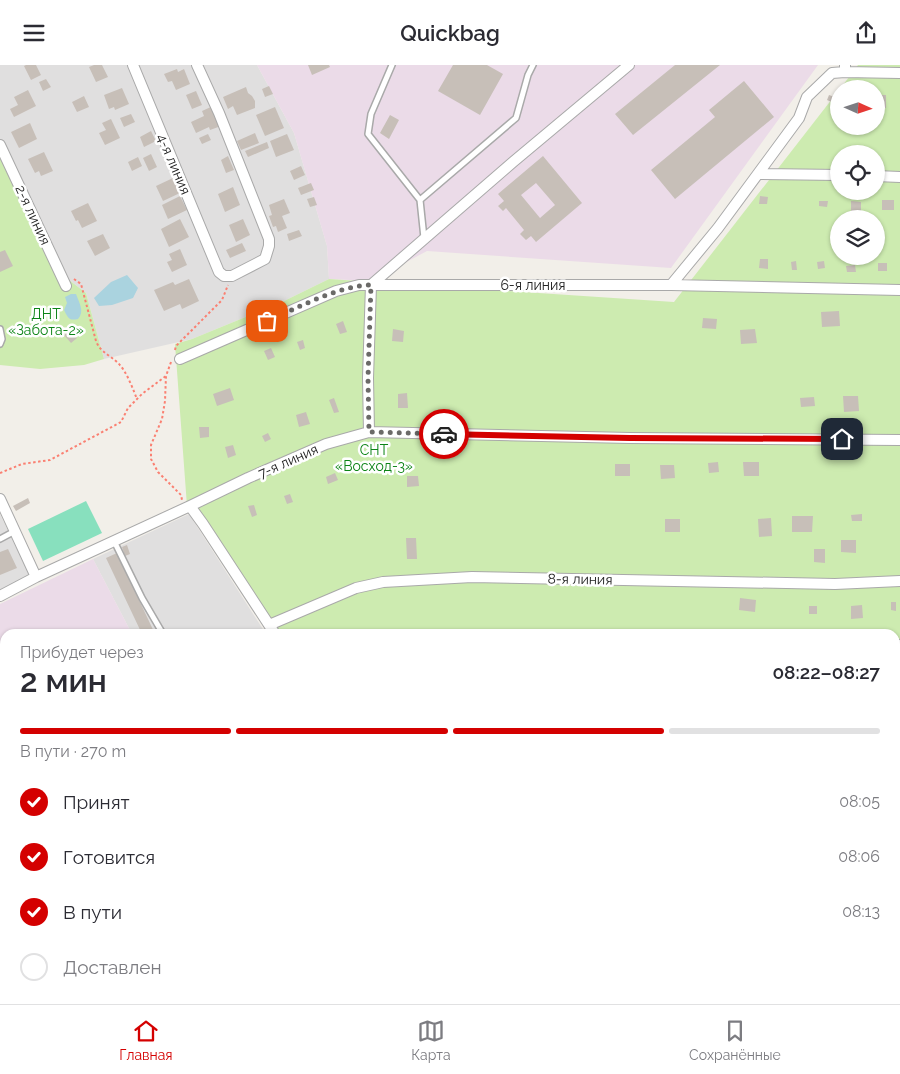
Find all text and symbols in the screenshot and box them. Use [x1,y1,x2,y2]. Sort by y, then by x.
icon: menu [20,19,48,47]
icon: share [852,19,880,47]
text: Quickbag [400,20,500,46]
north arrow [830,80,885,135]
map controls [830,80,885,265]
street label: 4-я линия [154,131,194,197]
button: locate [830,145,885,200]
street label: 2-я линия [12,183,54,247]
button: layers [830,210,885,265]
street label: 6-я линия [500,277,566,293]
pin [246,300,288,342]
park label: ДНТ «Забота-2» [8,306,84,338]
icon: bag [253,307,281,335]
courier [419,409,469,459]
pin [821,418,863,460]
icon: car [430,420,458,448]
icon: home [828,425,856,453]
street label: 7-я линия [256,441,320,481]
park label: СНТ «Восход-3» [335,442,413,474]
street label: 8-я линия [547,570,613,588]
text: Прибудет через [20,643,144,662]
text: 08:22–08:27 [772,661,880,683]
text: 2 мин [20,662,107,699]
text: В пути · 270 m [20,742,126,761]
icon: check [20,788,48,816]
text: Принят [63,791,130,813]
text: 08:05 [839,792,880,811]
icon: check [20,843,48,871]
text: Готовится [63,846,155,868]
text: 08:06 [838,847,880,866]
icon: check [20,898,48,926]
text: В пути [63,901,122,923]
text: 08:13 [842,902,880,921]
text: Доставлен [63,956,162,978]
tab: Главная [119,1017,173,1063]
tab: Карта [411,1017,451,1063]
tab: Сохранённые [689,1017,781,1063]

